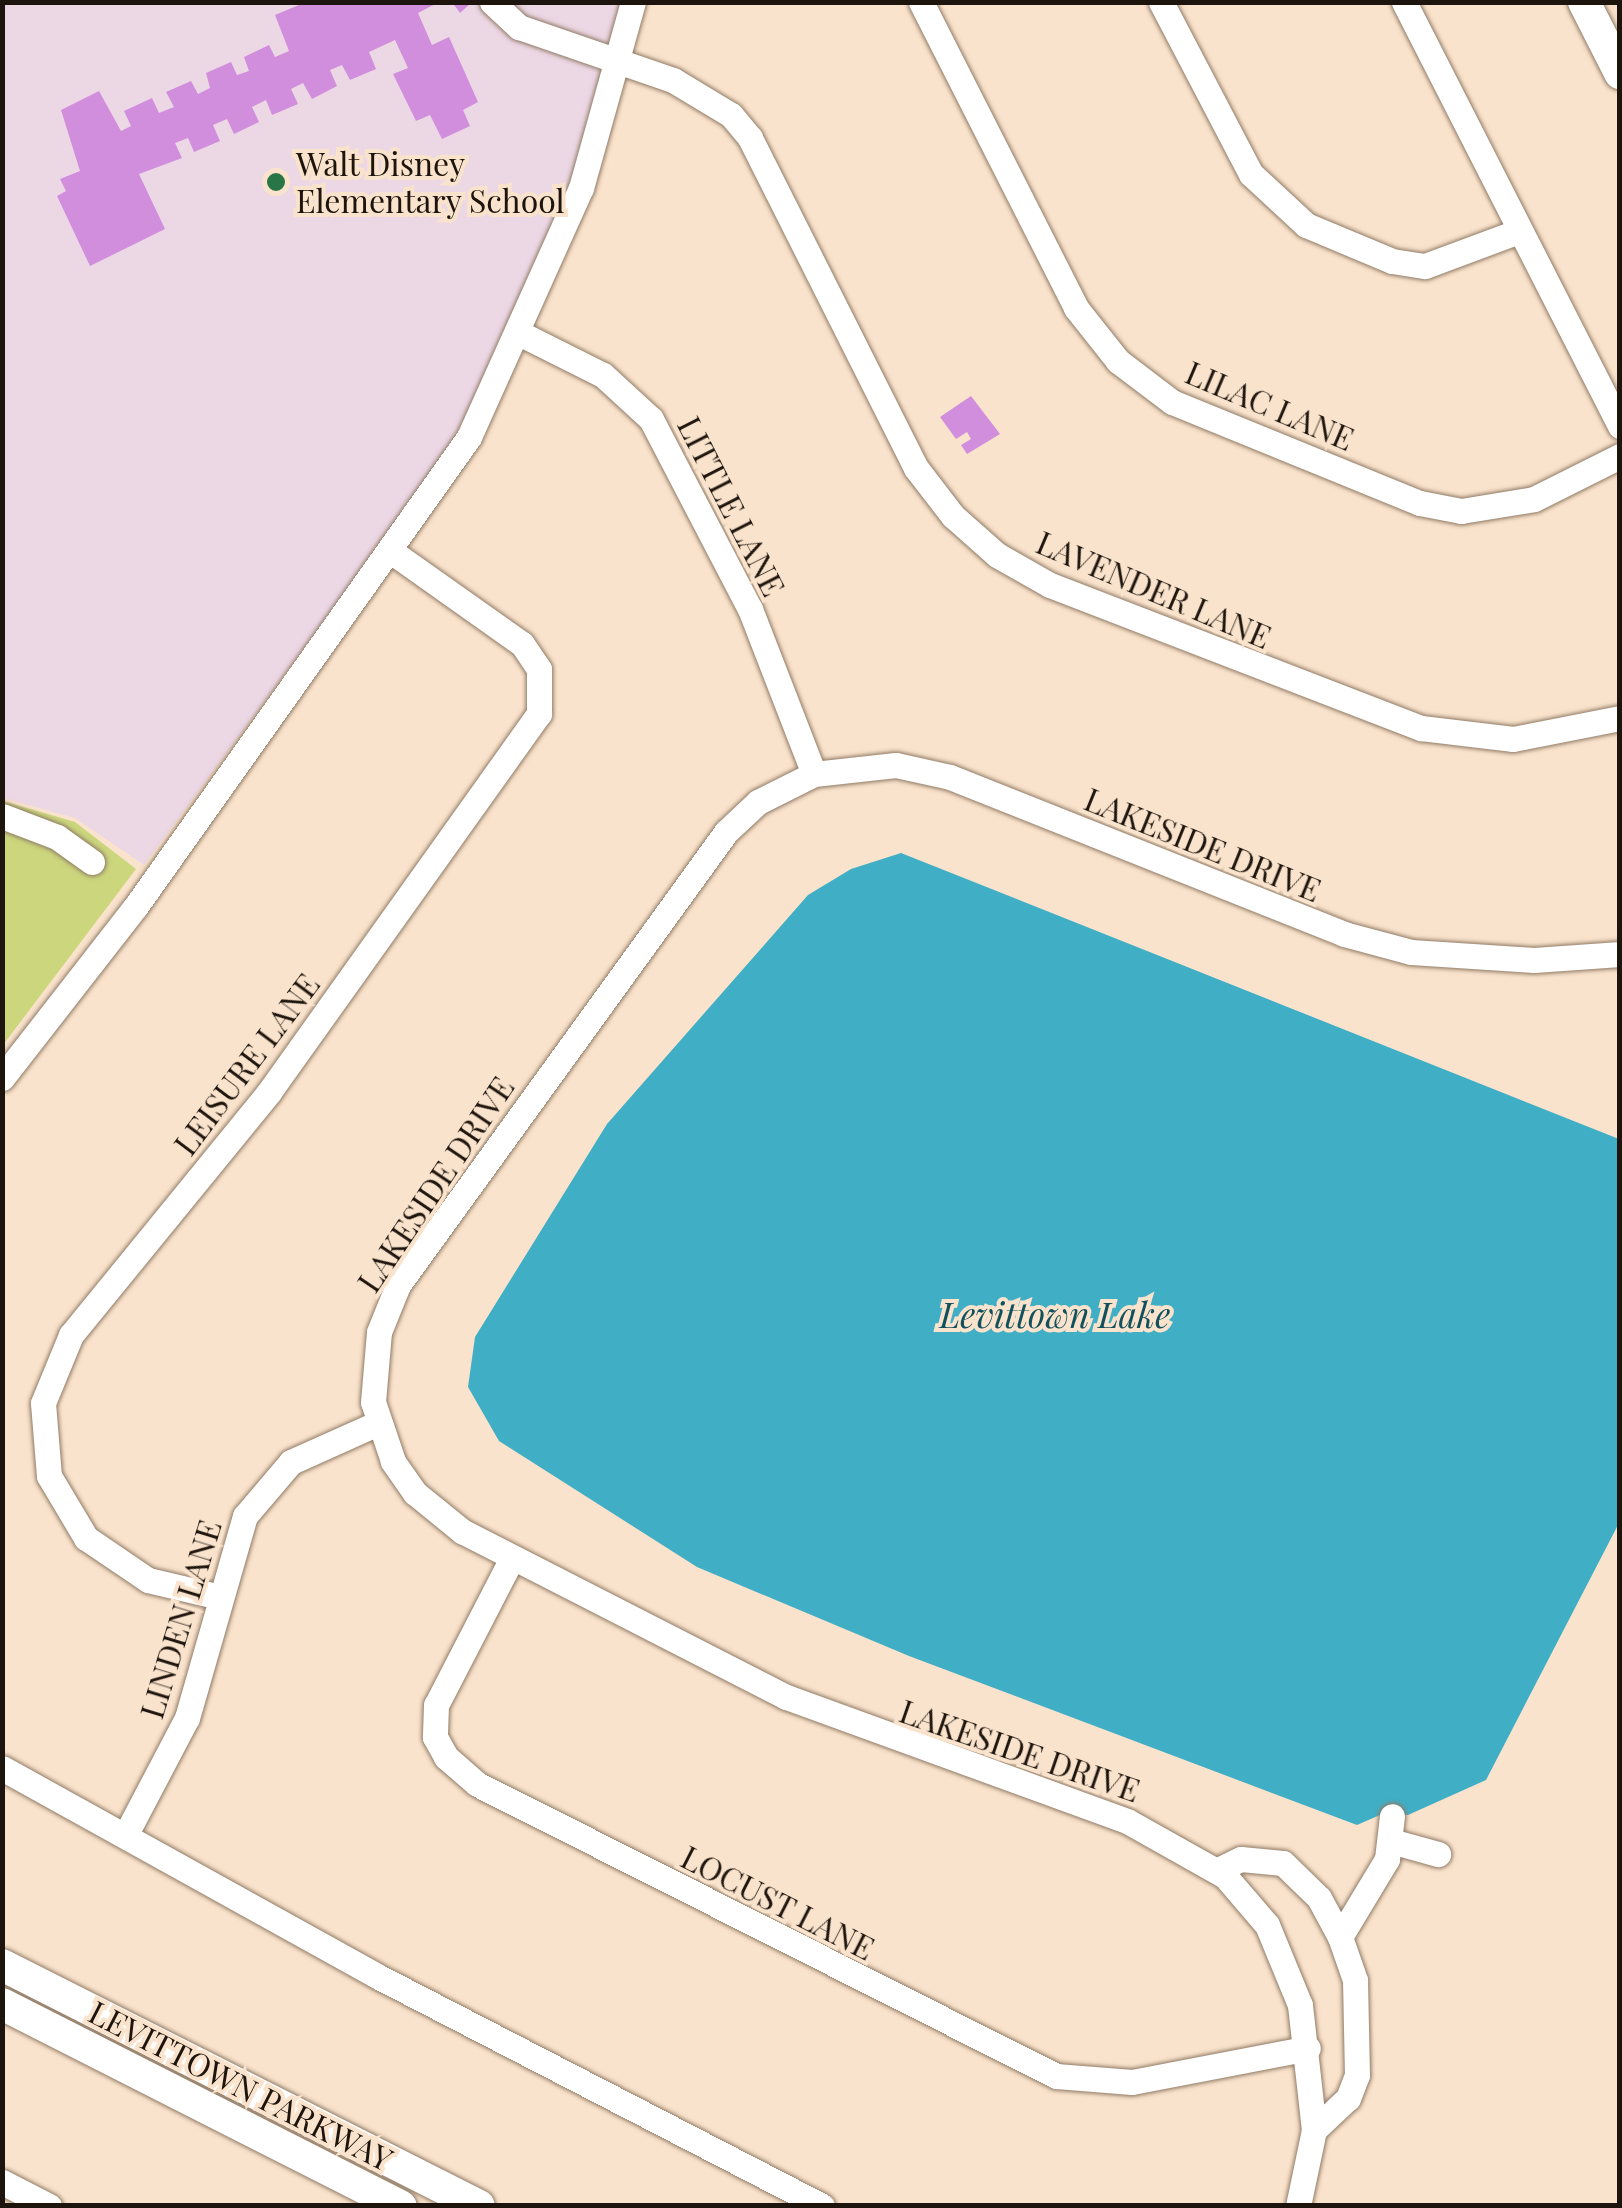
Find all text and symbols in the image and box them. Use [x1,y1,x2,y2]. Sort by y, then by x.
place label: Walt Disney Elementary School [296,145,565,220]
marker: Walt Disney Elementary School [265,171,287,193]
street label: LILAC LANE [1180,352,1360,458]
street label: LITTLE LANE [670,410,794,602]
street label: LAVENDER LANE [1031,522,1277,656]
street label: LAKESIDE DRIVE [1079,779,1327,909]
street label: LEISURE LANE [165,966,327,1162]
street label: LAKESIDE DRIVE [349,1069,521,1299]
water label: Levittown Lake [940,1293,1170,1335]
street label: LINDEN LANE [132,1515,228,1723]
street label: LAKESIDE DRIVE [895,1691,1145,1809]
street label: LOCUST LANE [675,1837,881,1967]
street label: LEVITTOWN PARKWAY [83,1992,399,2178]

